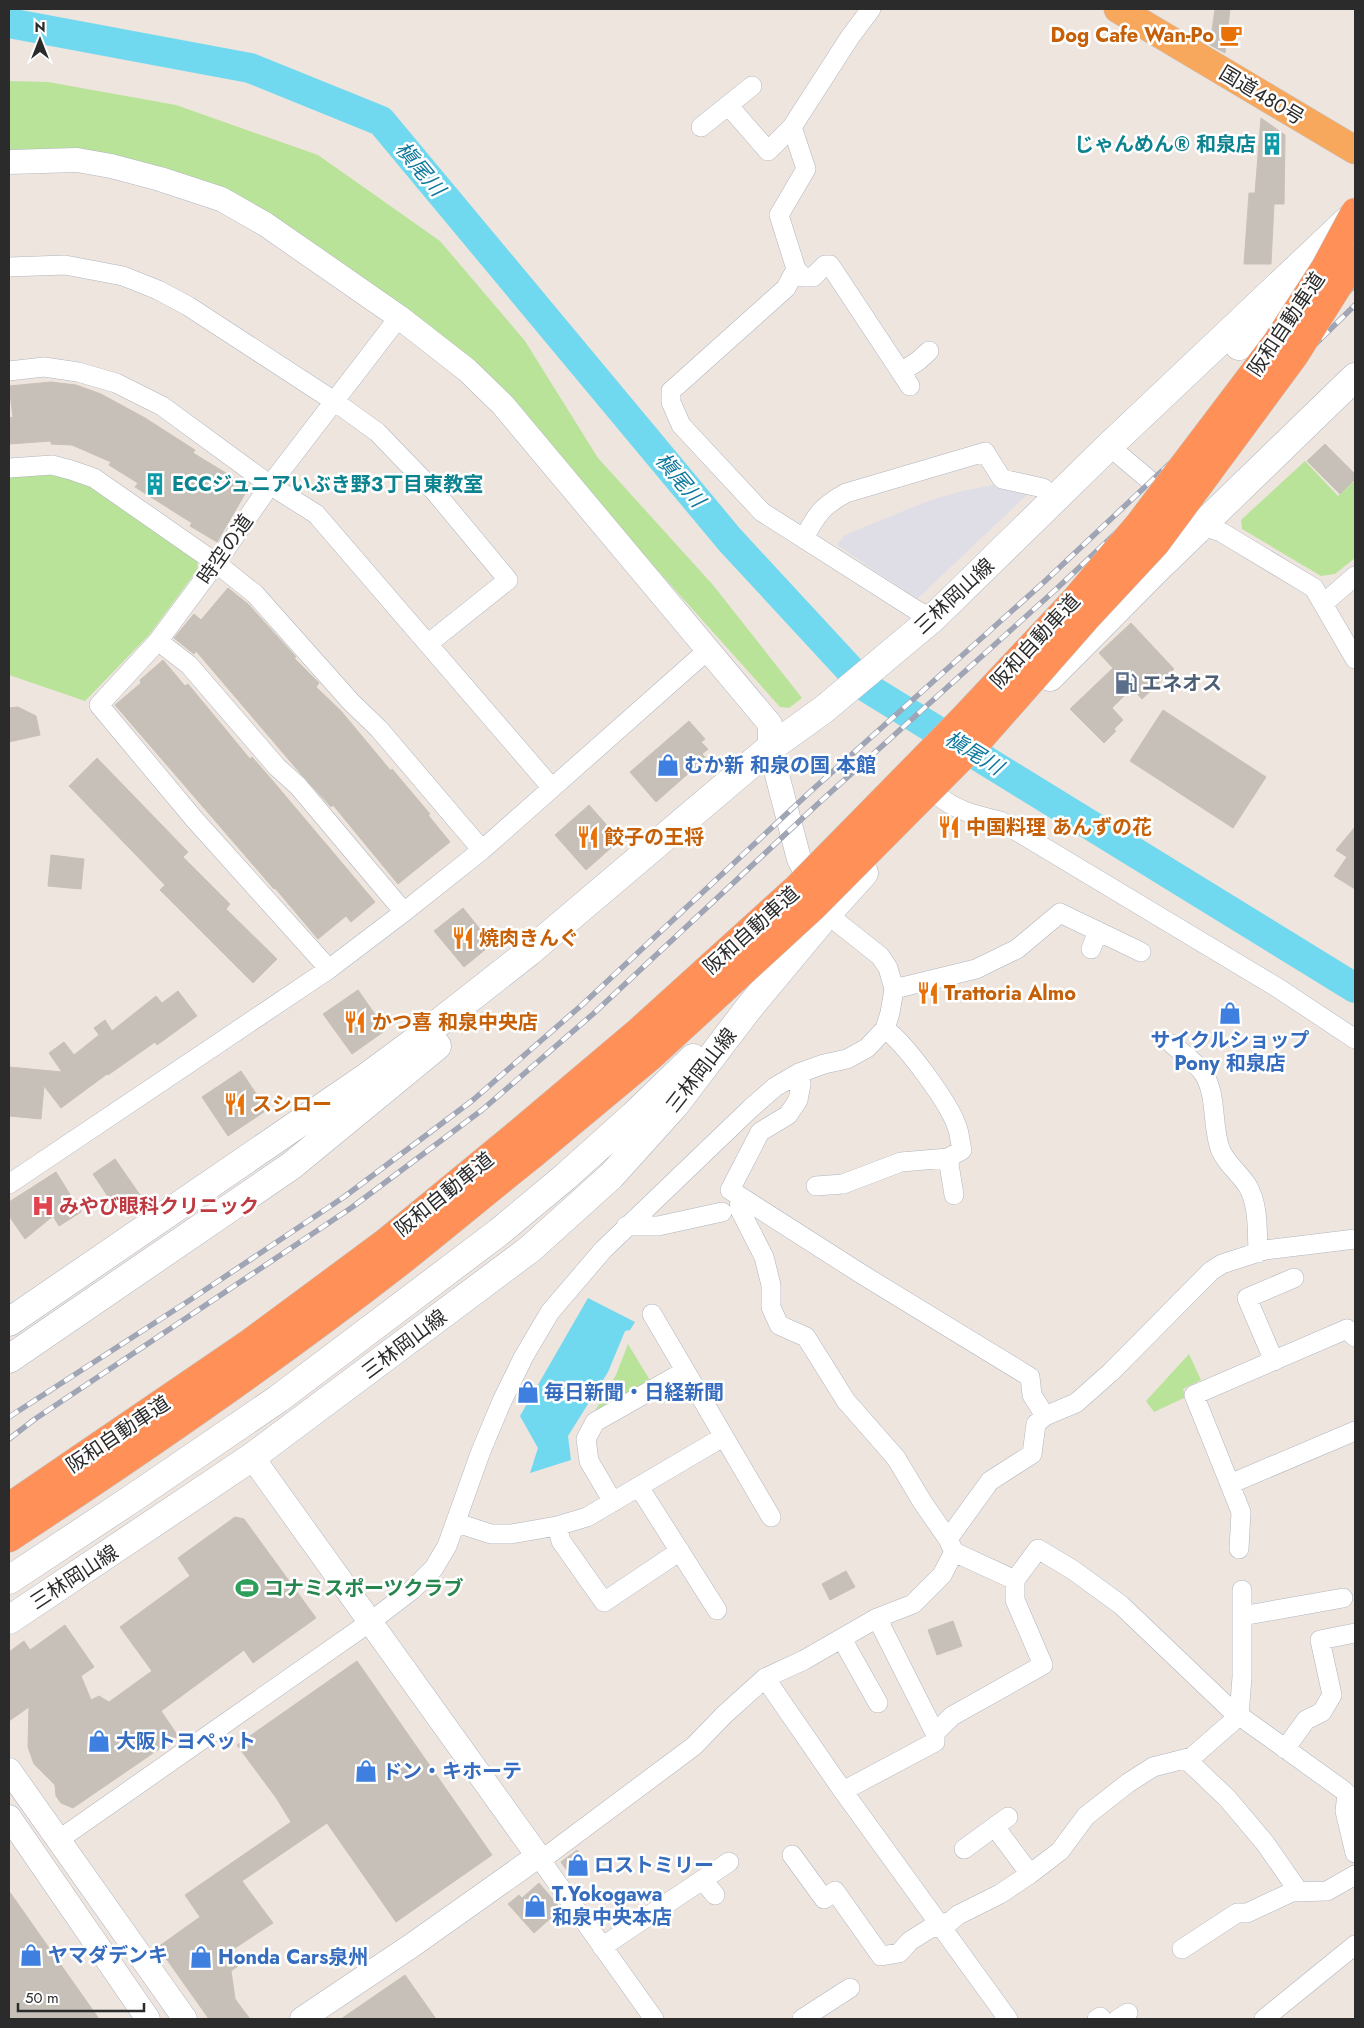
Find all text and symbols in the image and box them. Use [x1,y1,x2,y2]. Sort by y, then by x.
north arrow [15,15,65,65]
text: N [34,17,46,37]
place label: Dog Cafe Wan-Po [1051,21,1214,50]
cafe icon: Dog Cafe Wan-Po [1218,22,1244,48]
street label: 国道480号 [1214,59,1310,132]
place label: じゃんめん® 和泉店 [1074,130,1256,159]
building icon: じゃんめん® 和泉店 [1259,131,1285,157]
water label: 槇尾川 [388,135,453,204]
street label: 阪和自動車道 [1241,266,1332,382]
water label: 槇尾川 [648,446,713,515]
place label: ECCジュニアいぶき野３丁目東教室 [172,470,483,499]
building icon: ECCジュニアいぶき野３丁目東教室 [142,471,168,497]
street label: 時空の道 [191,508,260,590]
street label: 三林岡山線 [908,552,1001,641]
street label: 阪和自動車道 [984,588,1087,695]
place label: エネオス [1142,669,1222,698]
fuel station icon: エネオス [1113,670,1139,696]
water label: 槇尾川 [939,724,1010,783]
place label: むか新 和泉の国 本館 [684,751,876,780]
shop icon: むか新 和泉の国 本館 [655,752,681,778]
place label: 中国料理 あんずの花 [966,813,1152,842]
restaurant icon: 中国料理 あんずの花 [936,814,962,840]
place label: 餃子の王将 [604,823,704,852]
restaurant icon: 餃子の王将 [575,824,601,850]
street label: 阪和自動車道 [697,879,806,981]
place label: 焼肉きんぐ [479,924,579,953]
restaurant icon: 焼肉きんぐ [450,925,476,951]
place label: Trattoria Almo [944,979,1076,1008]
restaurant icon: Trattoria Almo [915,980,941,1006]
shop icon: サイクルショップ Pony 和泉店 [1217,1000,1243,1026]
place label: かつ喜 和泉中央店 [372,1008,538,1037]
restaurant icon: かつ喜 和泉中央店 [342,1009,368,1035]
street label: 三林岡山線 [659,1022,744,1119]
place label: サイクルショップ Pony 和泉店 [1151,1026,1310,1078]
place label: スシロー [252,1090,332,1119]
restaurant icon: スシロー [222,1091,248,1117]
street label: 阪和自動車道 [389,1145,500,1243]
place label: みやび眼科クリニック [59,1192,259,1221]
hospital icon: みやび眼科クリニック [30,1193,56,1219]
street label: 三林岡山線 [356,1303,453,1386]
place label: 毎日新聞・日経新聞 [544,1378,724,1407]
shop icon: 毎日新聞・日経新聞 [515,1379,541,1405]
street label: 阪和自動車道 [60,1389,176,1480]
street label: 三林岡山線 [24,1538,124,1617]
place label: コナミスポーツクラブ [264,1574,464,1603]
sports icon: コナミスポーツクラブ [234,1575,260,1601]
place label: 大阪トヨペット [116,1727,256,1756]
shop icon: 大阪トヨペット [86,1728,112,1754]
place label: ドン・キホーテ [382,1757,522,1786]
shop icon: ドン・キホーテ [353,1758,379,1784]
place label: ロストミリー [594,1851,714,1880]
shop icon: ロストミリー [565,1852,591,1878]
place label: T.Yokogawa 和泉中央本店 [552,1880,672,1932]
shop icon: T.Yokogawa 和泉中央本店 [522,1893,548,1919]
place label: ヤマダデンキ [48,1941,168,1970]
shop icon: ヤマダデンキ [18,1942,44,1968]
place label: Honda Cars泉州 [218,1943,368,1972]
shop icon: Honda Cars泉州 [188,1944,214,1970]
scale bar [18,1980,144,2012]
text: 50 m [25,1987,59,2009]

